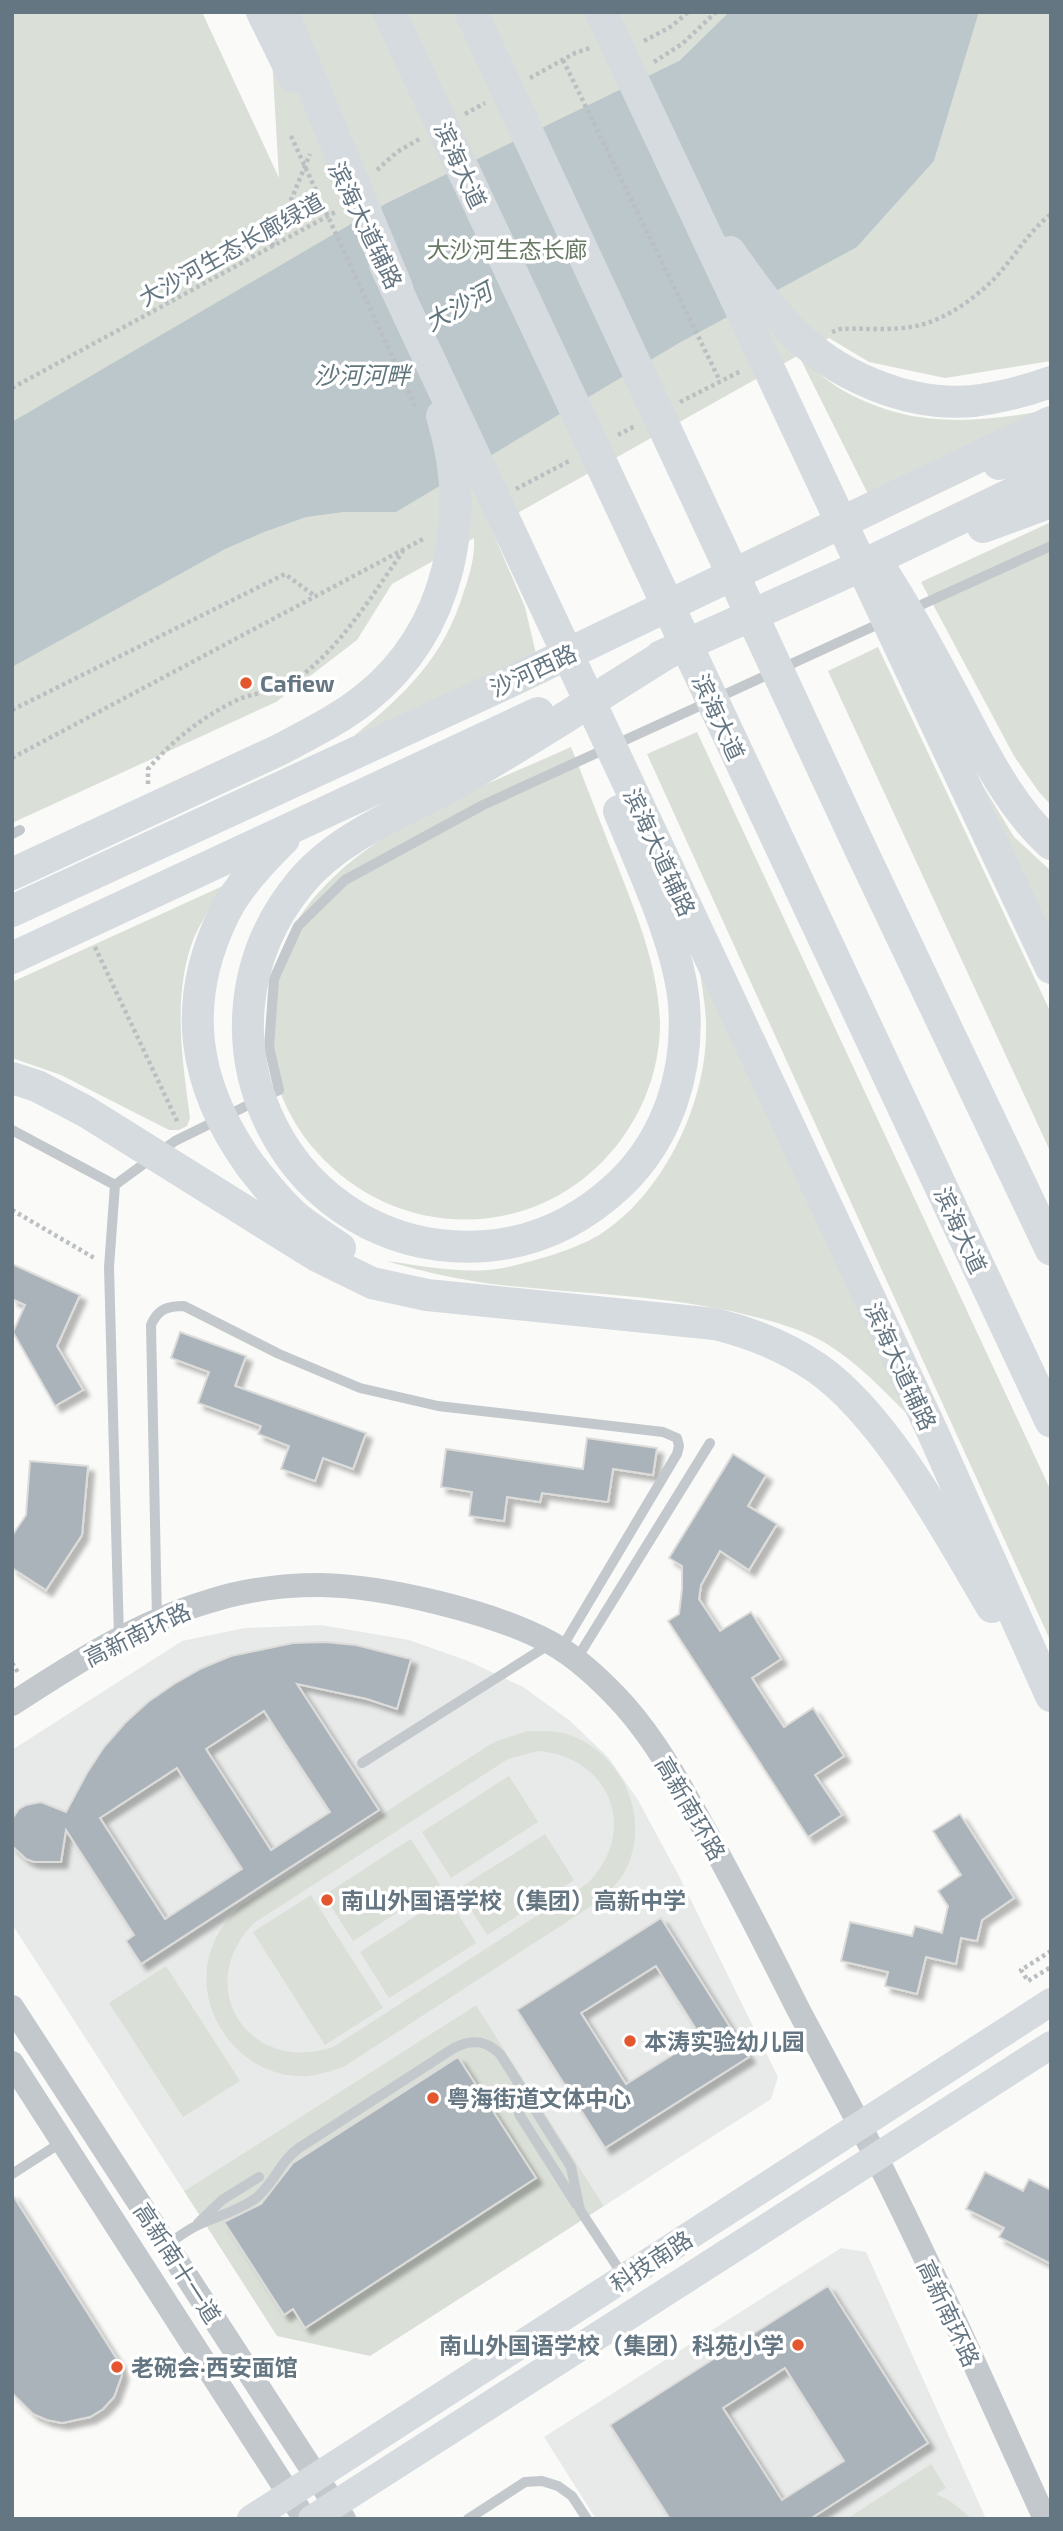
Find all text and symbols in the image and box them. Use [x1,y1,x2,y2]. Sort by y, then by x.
street label: 滨海大道 [429,117,493,213]
street label: 滨海大道辅路 [323,157,409,293]
street label: 大沙河生态长廊绿道 [134,187,328,311]
park label: 大沙河生态长廊 [427,235,588,263]
water label: 大沙河 [419,274,500,336]
water label: 沙河河畔 [314,360,413,389]
street label: 沙河西路 [485,638,581,702]
place label: Cafiew [260,669,335,697]
street label: 滨海大道 [687,669,751,765]
marker: Cafiew [238,675,254,691]
street label: 滨海大道辅路 [618,784,702,920]
street label: 滨海大道 [929,1182,993,1278]
street label: 滨海大道辅路 [859,1298,943,1434]
street label: 高新南环路 [79,1596,195,1672]
street label: 高新南环路 [650,1751,732,1865]
place label: 南山外国语学校（集团）高新中学 [341,1886,686,1914]
marker: 南山外国语学校（集团）高新中学 [319,1892,335,1908]
place label: 本涛实验幼儿园 [644,2027,805,2055]
marker: 本涛实验幼儿园 [622,2033,638,2049]
place label: 粤海街道文体中心 [447,2084,631,2112]
marker: 粤海街道文体中心 [425,2090,441,2106]
street label: 高新南十一道 [129,2198,227,2328]
street label: 科技南路 [605,2224,697,2298]
street label: 高新南环路 [912,2255,986,2371]
place label: 南山外国语学校（集团）科苑小学 [439,2331,784,2359]
marker: 南山外国语学校（集团）科苑小学 [790,2337,806,2353]
place label: 老碗会·西安面馆 [131,2353,298,2381]
marker: 老碗会·西安面馆 [109,2359,125,2375]

